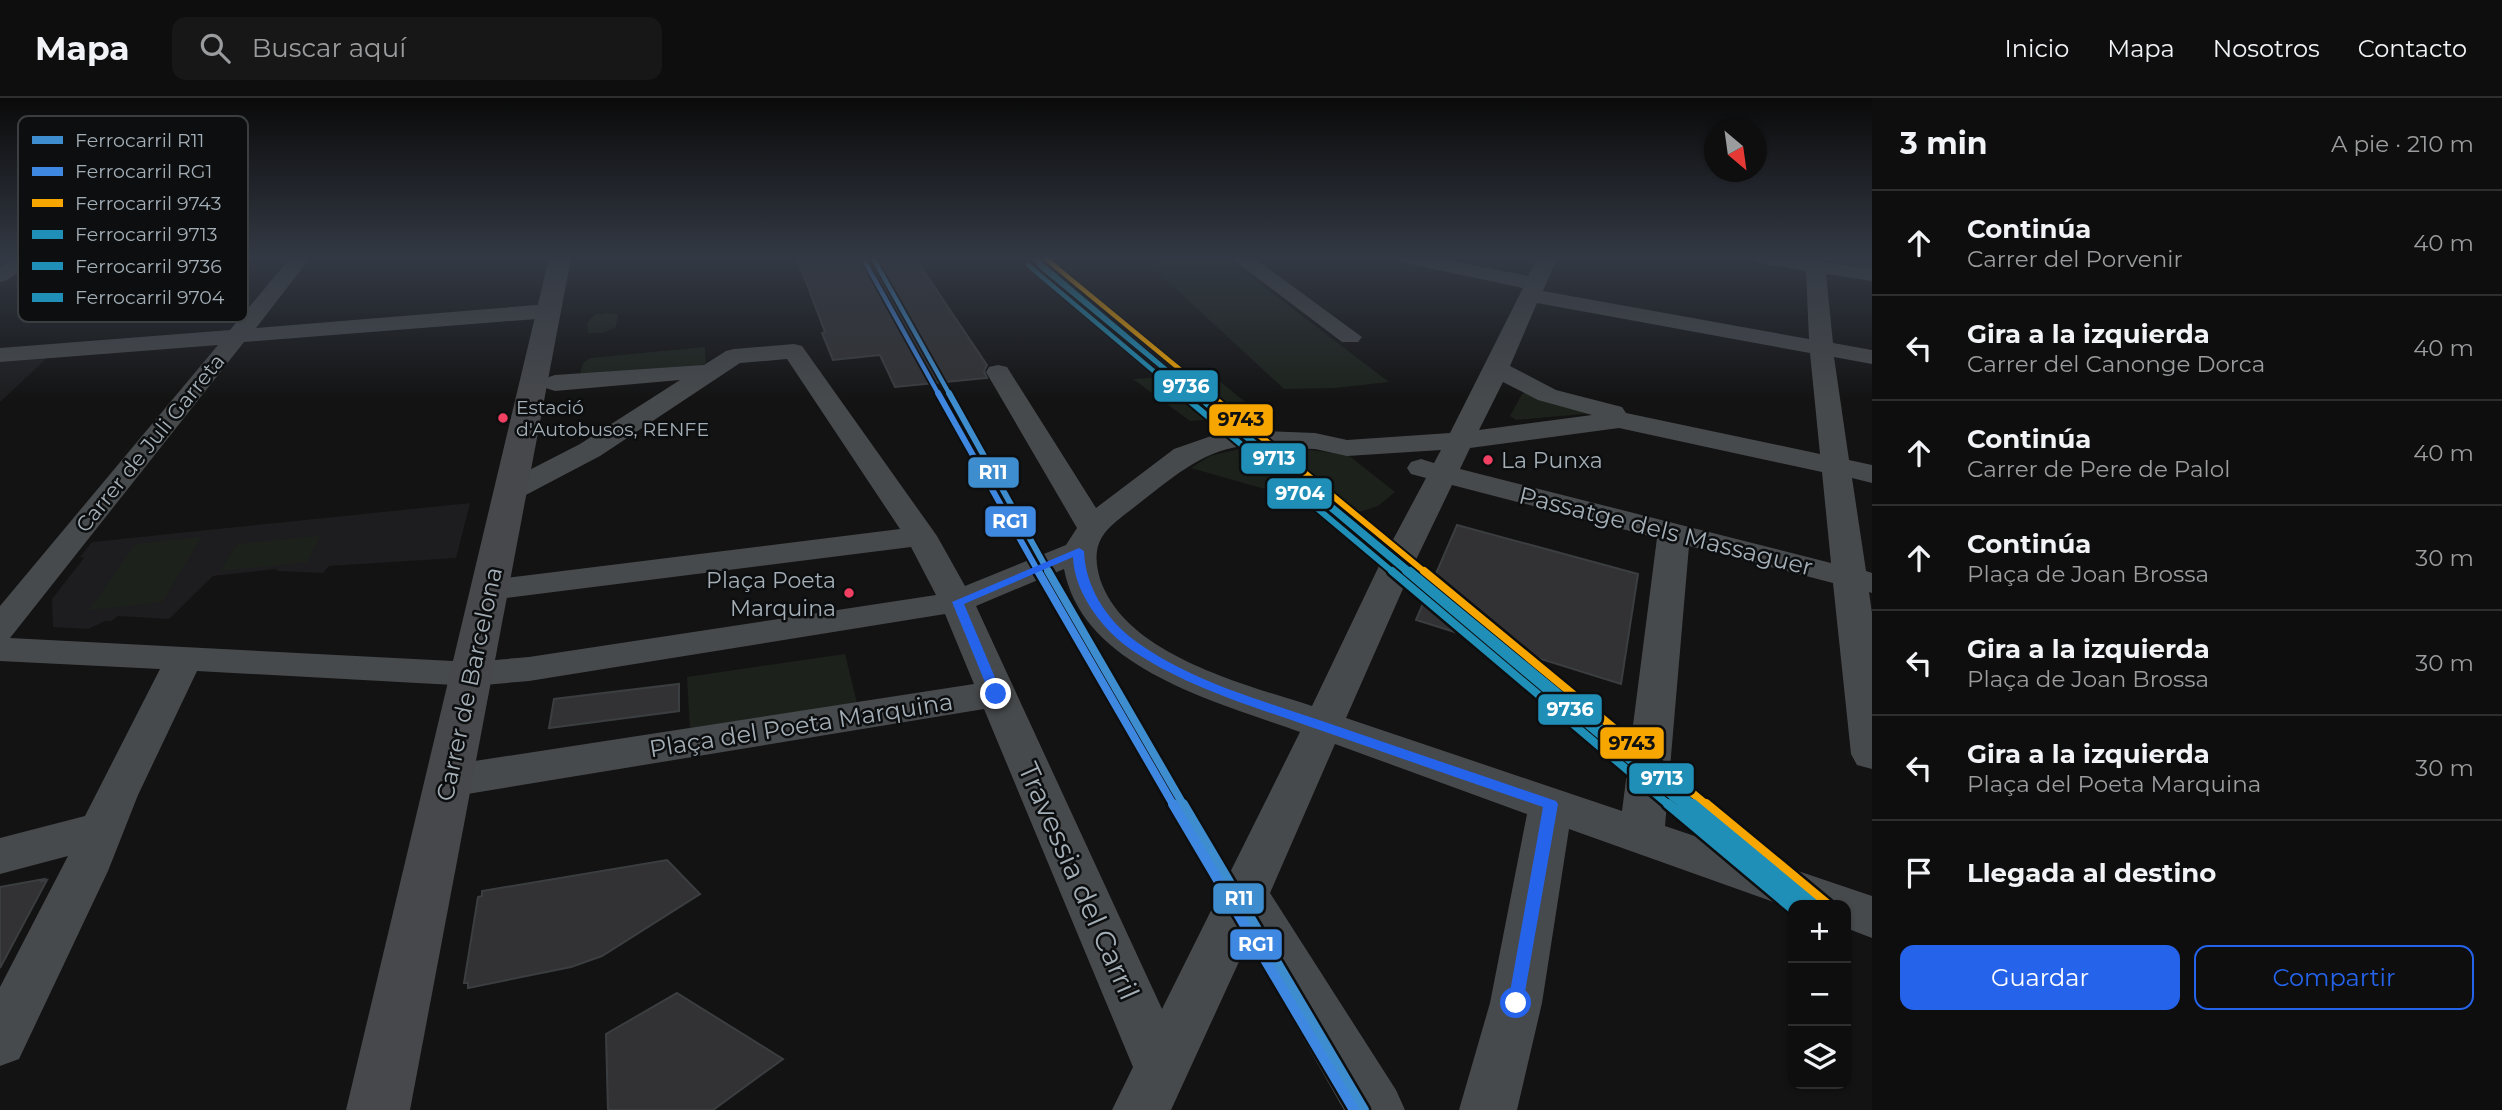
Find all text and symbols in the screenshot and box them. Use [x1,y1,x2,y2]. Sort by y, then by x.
search box [172,17,662,80]
text: Mapa [35,28,130,68]
icon: search [196,29,234,67]
text: Buscar aquí [252,32,406,64]
text: Inicio [2004,34,2069,63]
text: Mapa [2107,34,2175,63]
text: Nosotros [2213,34,2320,63]
text: Contacto [2358,34,2467,63]
legend [18,116,248,322]
north arrow [1704,119,1767,182]
text: 3 min [1900,125,1987,162]
text: Ferrocarril R11 [75,129,204,152]
text: A pie · 210 m [2331,130,2474,158]
text: Ferrocarril RG1 [75,160,212,183]
text: Ferrocarril 9743 [75,192,221,215]
text: Continúa [1967,213,2091,245]
text: Ferrocarril 9713 [75,223,217,246]
icon: ahead [1900,224,1938,262]
text: 40 m [2413,229,2474,257]
text: Carrer del Porvenir [1967,245,2183,273]
text: Ferrocarril 9736 [75,255,222,278]
text: Ferrocarril 9704 [75,286,225,309]
text: Gira a la izquierda [1967,318,2210,350]
icon: left [1900,329,1938,367]
text: 40 m [2413,334,2474,362]
street label: Carrer de Juli Garreta [70,349,230,537]
text: Carrer del Canonge Dorca [1967,350,2265,378]
line badge: 9736 [1153,369,1219,403]
text: 9736 [1162,375,1210,398]
place label: Estació d'Autobusos, RENFE [516,396,709,441]
line badge: 9743 [1208,403,1274,437]
text: 9743 [1218,408,1264,431]
marker: Estació d'Autobusos, RENFE [496,411,510,425]
text: Continúa [1967,423,2091,455]
icon: ahead [1900,434,1938,472]
text: 40 m [2413,439,2474,467]
line badge: 9713 [1240,442,1307,475]
text: 9713 [1253,447,1295,470]
place label: La Punxa [1501,447,1603,474]
marker: La Punxa [1481,453,1495,467]
text: Carrer de Pere de Palol [1967,455,2230,483]
line badge: R11 [967,456,1020,489]
text: R11 [979,461,1007,484]
line badge: 9704 [1266,477,1333,510]
street label: Passatge dels Massaguer [1516,480,1816,582]
text: 9704 [1275,482,1325,505]
line badge: RG1 [984,505,1037,538]
text: RG1 [992,510,1028,533]
text: Continúa [1967,528,2091,560]
icon: ahead [1900,539,1938,577]
text: 30 m [2415,544,2474,572]
text: Plaça de Joan Brossa [1967,560,2209,588]
street label: Carrer de Barcelona [430,564,508,804]
place label: Plaça Poeta Marquina [706,567,836,622]
marker: Plaça Poeta Marquina [842,586,856,600]
text: Gira a la izquierda [1967,633,2210,665]
icon: left [1900,644,1938,682]
text: 30 m [2415,649,2474,677]
text: Plaça de Joan Brossa [1967,665,2209,693]
route end [980,678,1011,709]
street label: Plaça del Poeta Marquina [647,687,955,763]
line badge: 9736 [1537,693,1603,726]
text: 9736 [1546,698,1594,721]
line badge: 9743 [1599,726,1665,760]
text: 9743 [1609,732,1655,755]
text: Gira a la izquierda [1967,738,2210,770]
icon: left [1900,749,1938,787]
text: 30 m [2415,754,2474,782]
street label: Travessia del Carril [1011,757,1147,1005]
line badge: 9713 [1628,762,1695,795]
text: 9713 [1641,767,1683,790]
text: Plaça del Poeta Marquina [1967,770,2261,798]
icon: arrive [1900,854,1938,892]
text: Llegada al destino [1967,857,2216,889]
line badge: R11 [1212,882,1265,915]
text: R11 [1225,887,1253,910]
map controls [1788,900,1851,1089]
button: + [1788,900,1851,963]
line badge: RG1 [1229,928,1283,961]
text: RG1 [1238,933,1274,956]
button: Guardar [1900,945,2180,1010]
button: Compartir [2194,945,2474,1010]
button: − [1788,963,1851,1026]
route start [1500,987,1531,1018]
button: layers [1788,1026,1851,1089]

